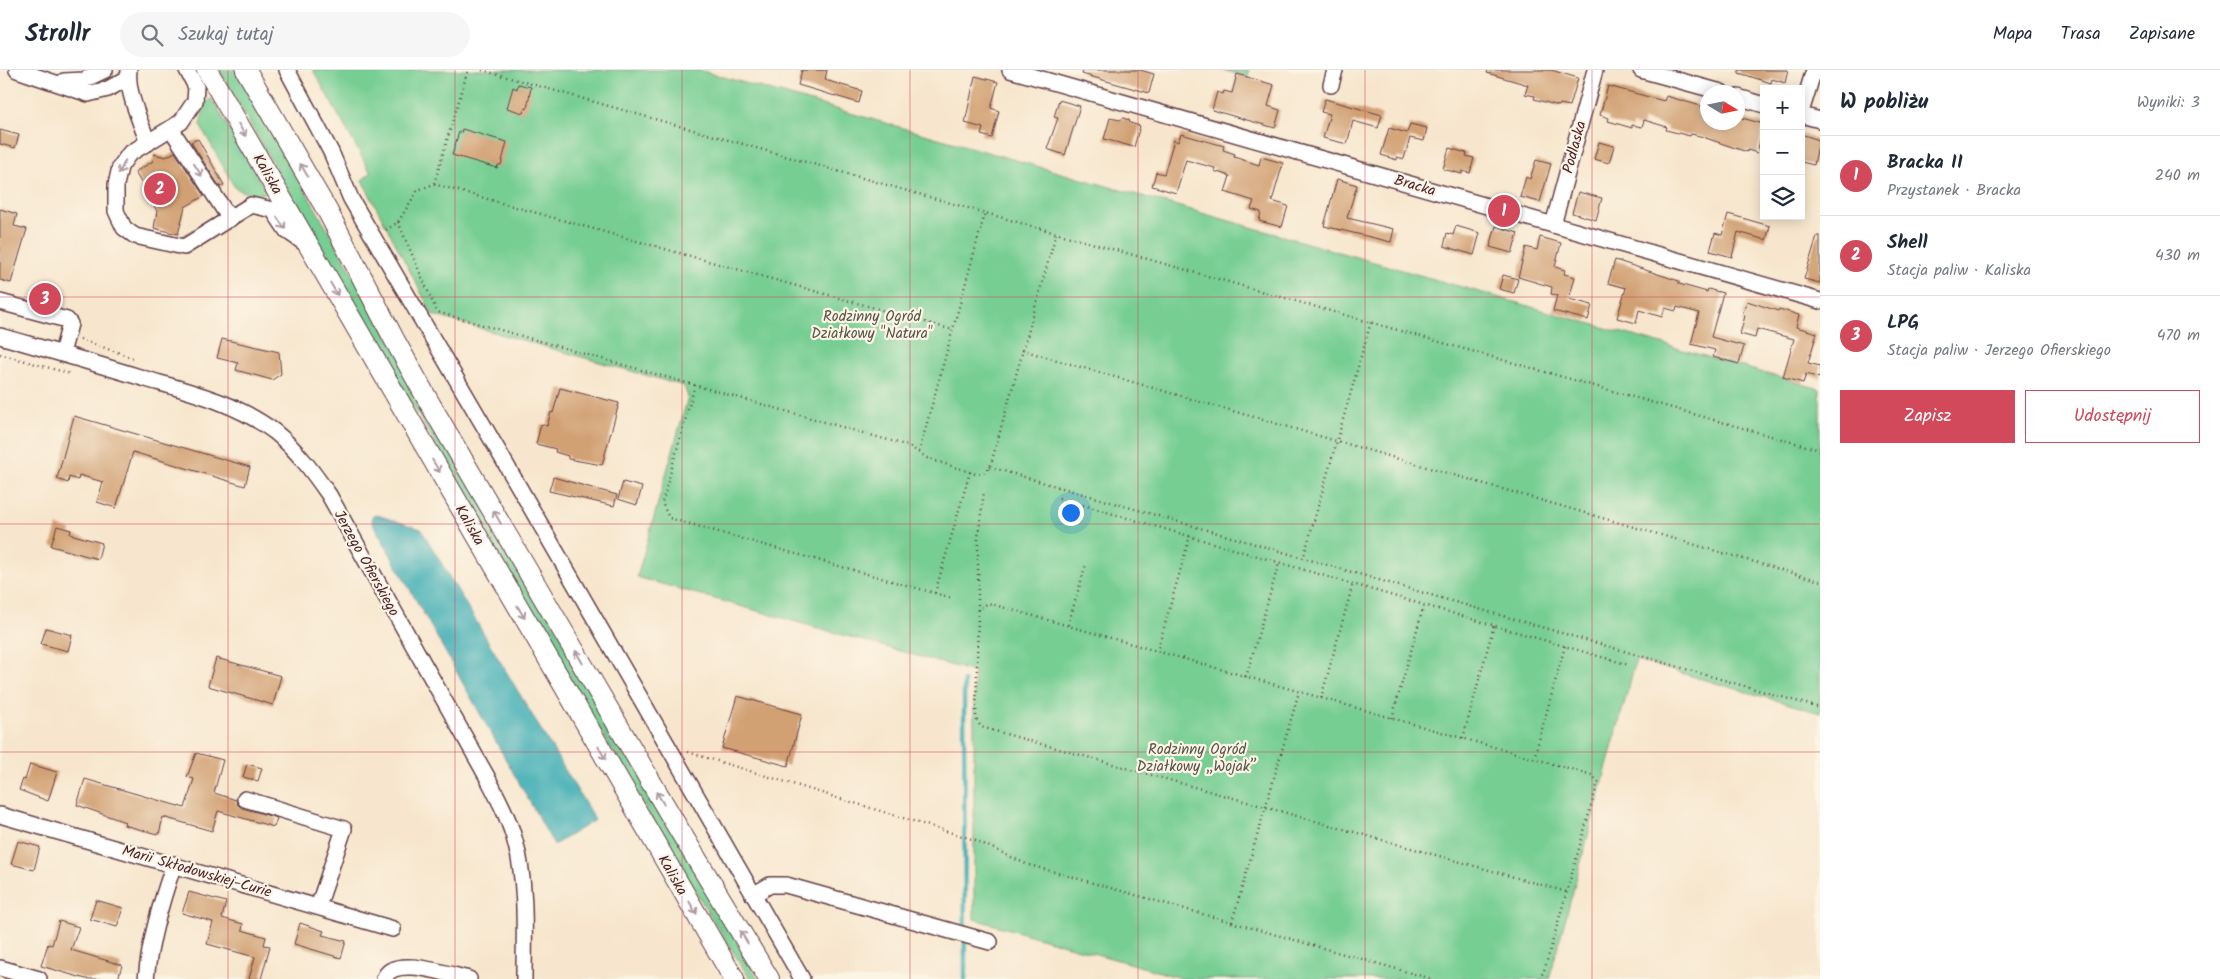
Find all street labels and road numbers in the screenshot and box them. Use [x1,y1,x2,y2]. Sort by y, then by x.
street label: Podlaska [1556,118,1593,176]
street label: Kaliska [246,150,288,199]
street label: Bracka [1391,169,1438,203]
street label: Kaliska [448,501,490,550]
street label: Jerzego Ofierskiego [327,506,405,621]
street label: Marii Skłodowskiej-Curie [119,839,275,905]
street label: Kaliska [651,851,693,900]

